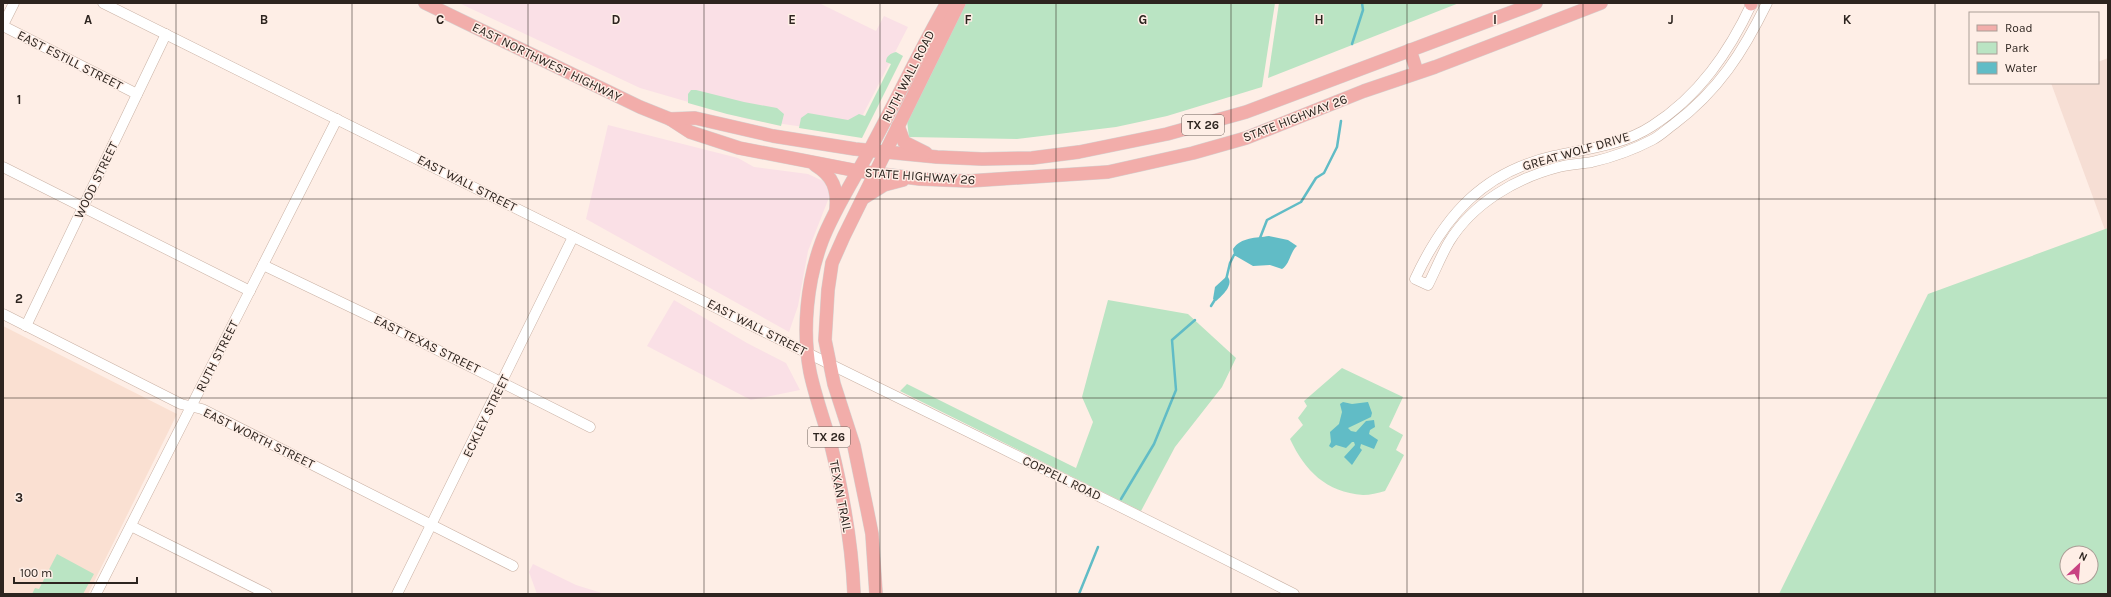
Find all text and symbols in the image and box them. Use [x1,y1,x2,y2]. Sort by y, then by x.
text: A [84,12,92,27]
text: B [260,12,268,27]
text: C [436,12,444,27]
text: D [612,12,621,27]
text: E [788,12,796,27]
text: F [964,12,972,27]
text: G [1139,12,1147,27]
text: H [1314,12,1324,27]
text: I [1493,12,1497,27]
text: J [1668,12,1674,27]
text: K [1843,12,1852,27]
legend [1969,12,2099,84]
street label: EAST NORTHWEST HIGHWAY [470,19,624,105]
text: Road [2005,21,2033,35]
street label: EAST ESTILL STREET [15,27,126,93]
street label: RUTH WALL ROAD [878,28,938,124]
text: Park [2005,41,2030,55]
text: Water [2005,61,2038,75]
street label: STATE HIGHWAY 26 [1241,91,1349,145]
text: 1 [17,92,21,107]
road number: TX 26 [1182,115,1224,135]
street label: GREAT WOLF DRIVE [1521,128,1631,174]
street label: WOOD STREET [71,139,121,221]
street label: EAST WALL STREET [415,151,520,215]
street label: STATE HIGHWAY 26 [864,165,976,187]
text: 2 [15,291,23,306]
street label: EAST WALL STREET [705,295,810,359]
street label: EAST TEXAS STREET [371,312,483,376]
street label: RUTH STREET [193,317,242,394]
street label: ECKLEY STREET [459,372,513,460]
street label: EAST WORTH STREET [201,405,318,472]
road number: TX 26 [808,427,850,447]
street label: COPPELL ROAD [1020,452,1104,504]
street label: TEXAN TRAIL [827,459,855,533]
text: 3 [15,490,23,505]
north arrow [2059,545,2099,585]
text: N [2077,549,2090,564]
scale bar [14,559,137,585]
text: 100 m [20,566,52,580]

